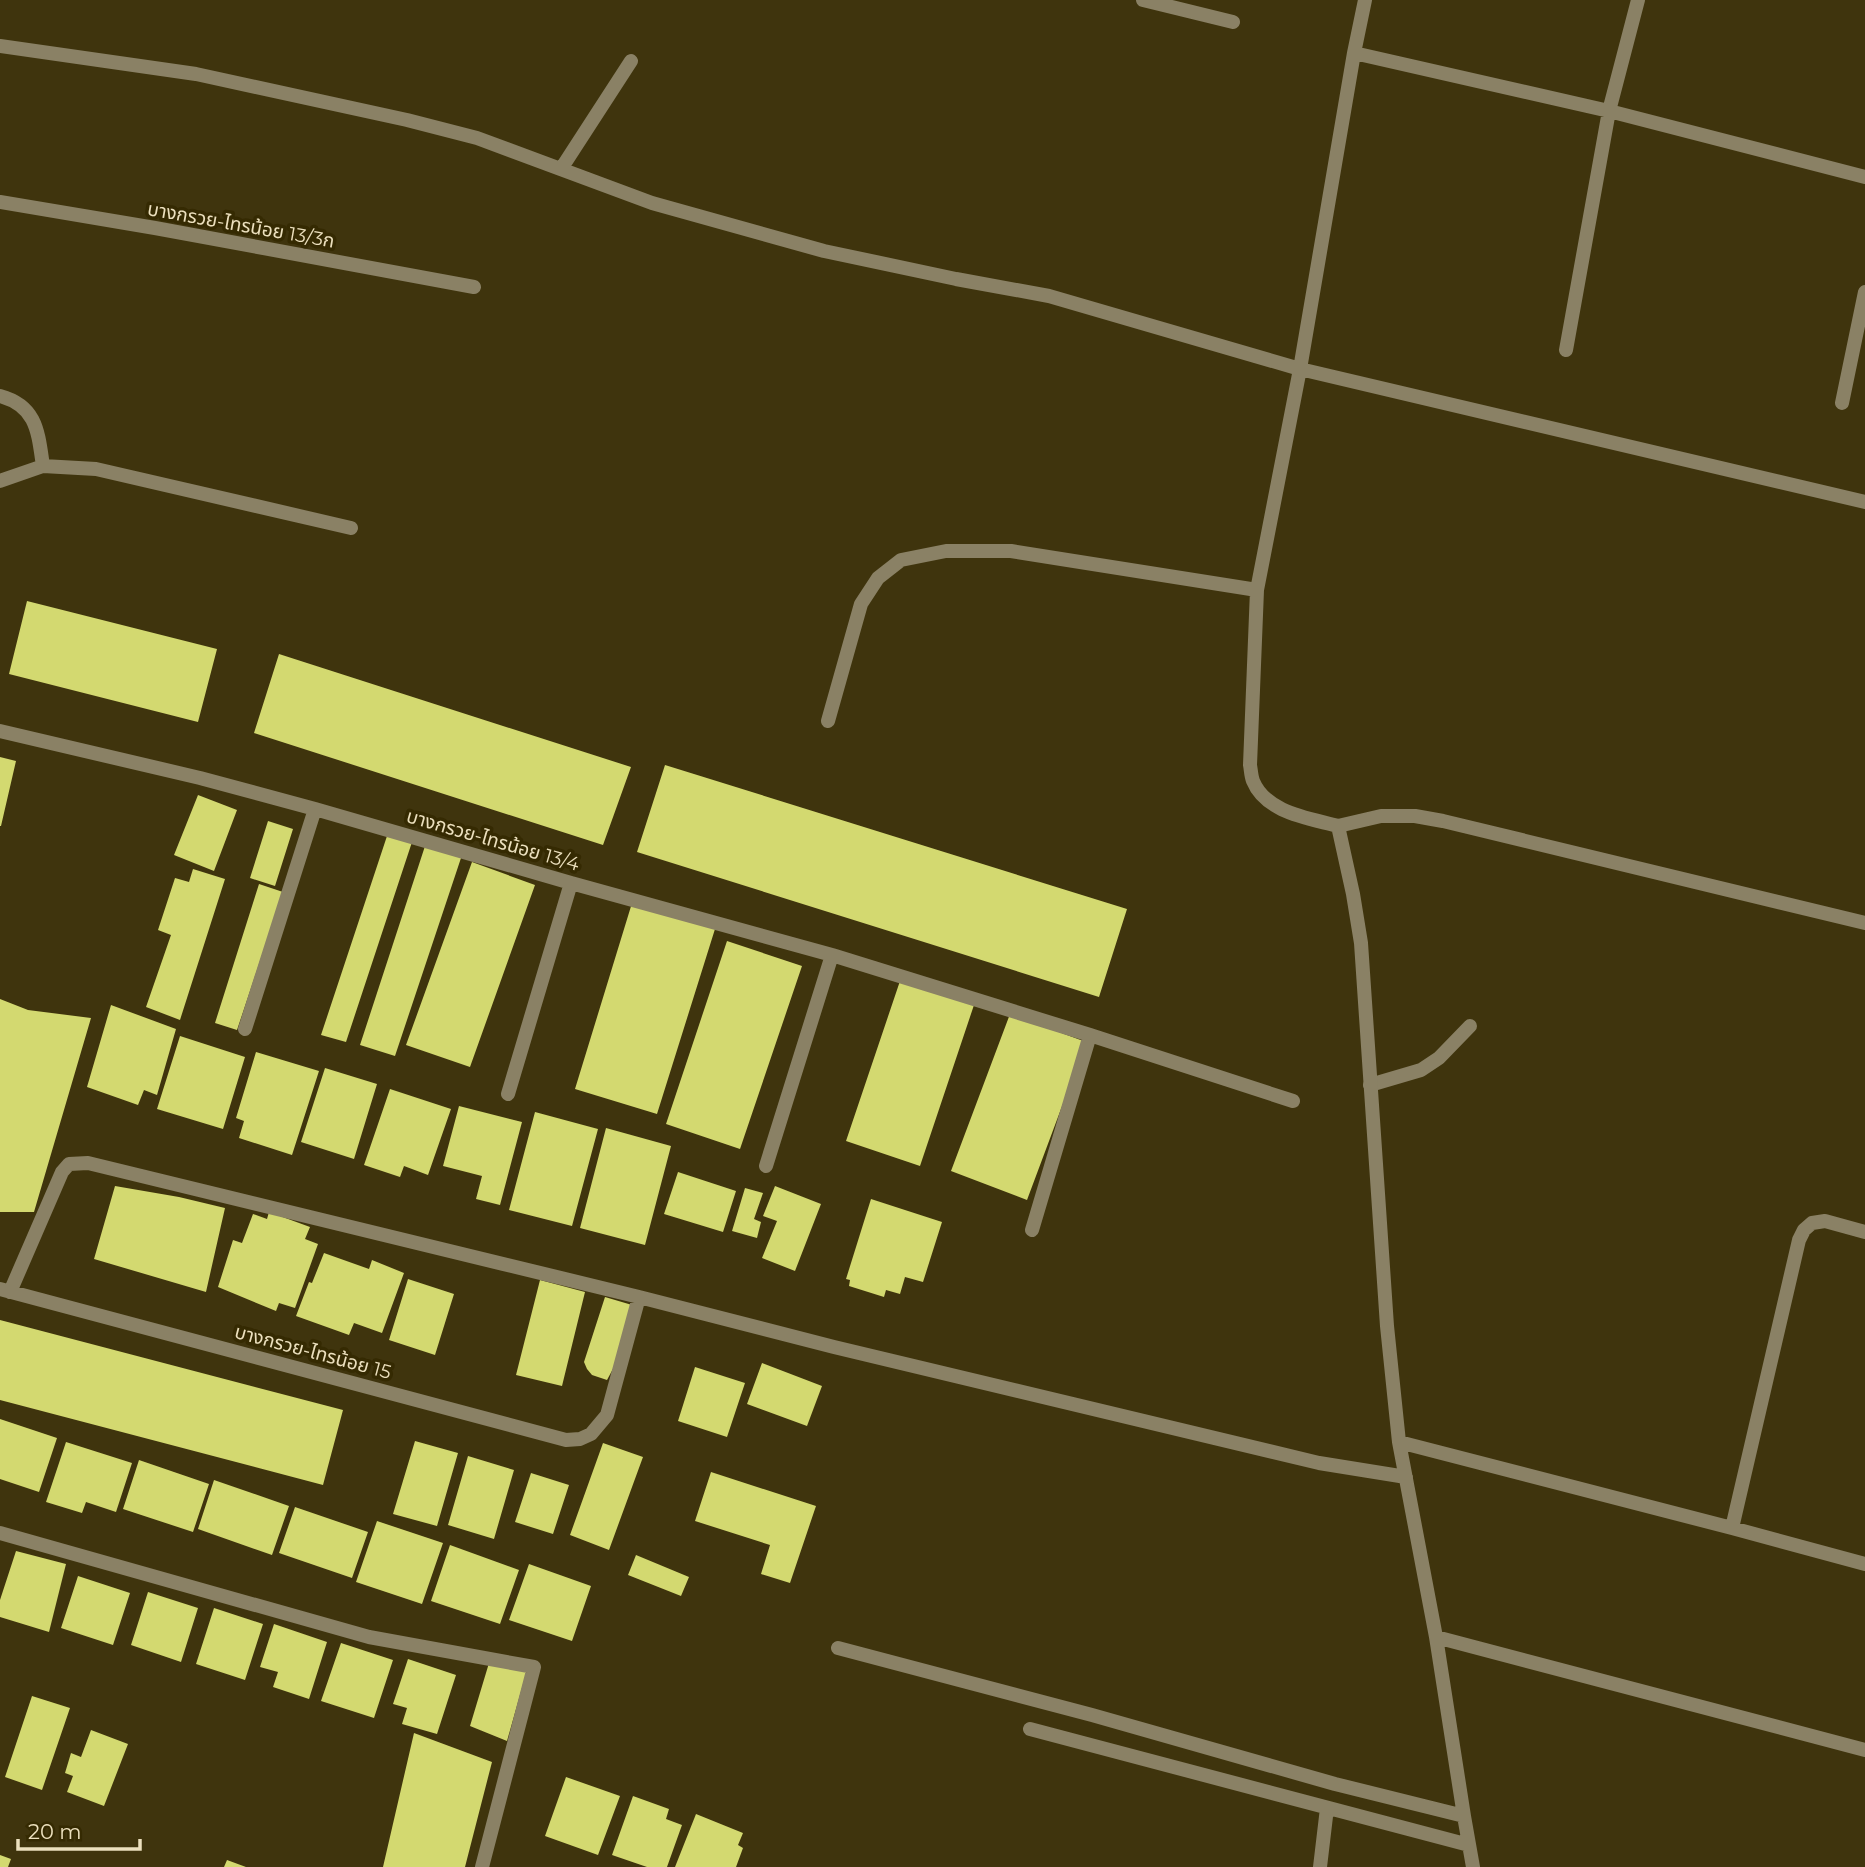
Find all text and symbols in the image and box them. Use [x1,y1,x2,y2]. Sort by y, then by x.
street label: บางกรวย-ไทรน้อย 13/3ก [146,197,336,253]
street label: บางกรวย-ไทรน้อย 13/4 [404,804,582,876]
street label: บางกรวย-ไทรน้อย 15 [232,1320,394,1384]
scale bar [18,1808,140,1852]
text: 20 m [28,1819,82,1844]

